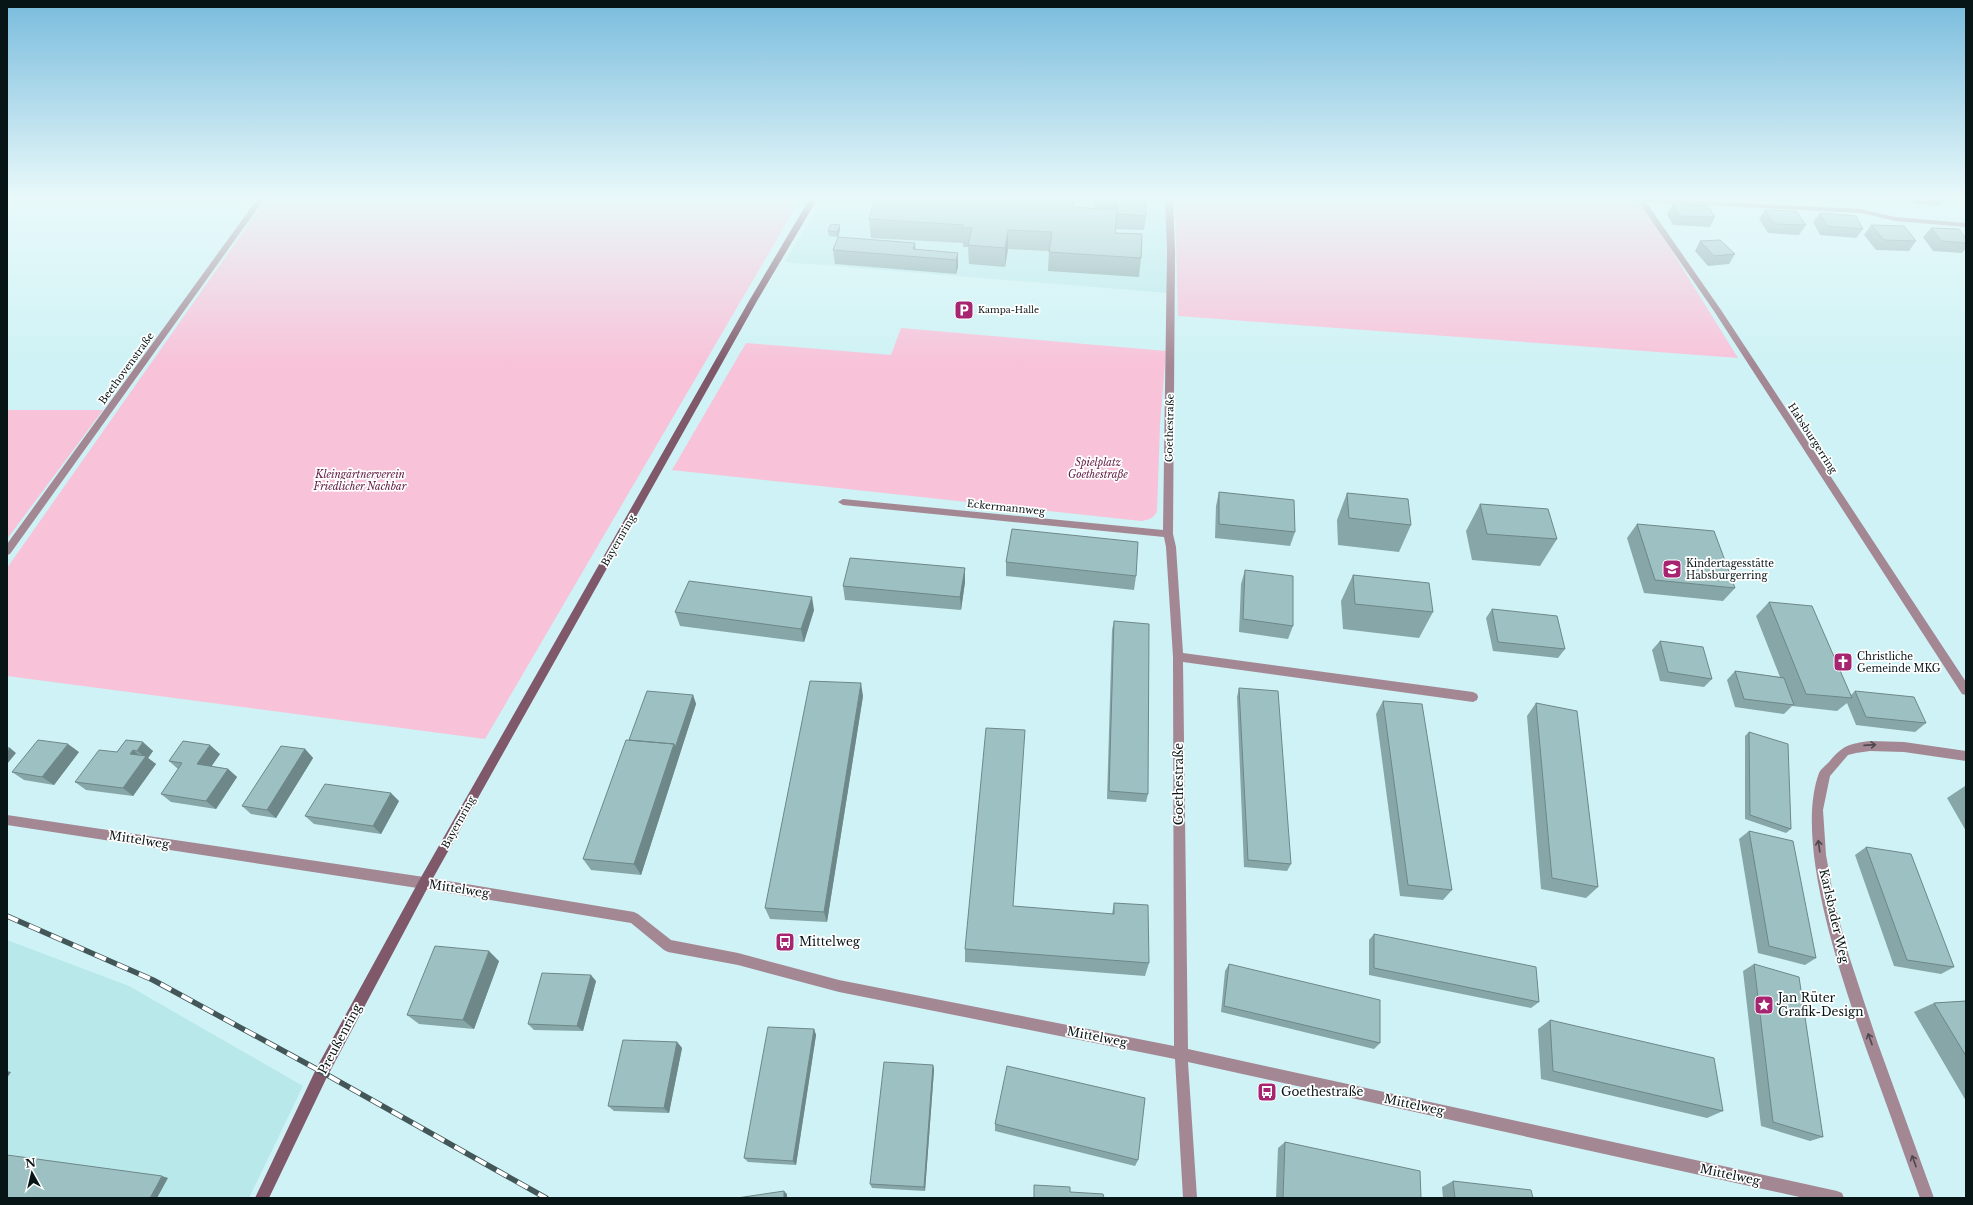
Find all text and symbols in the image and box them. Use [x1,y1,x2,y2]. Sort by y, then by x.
parking icon: Kampa-Halle [953,299,975,321]
place label: Kampa-Halle [978,304,1039,315]
street label: Beethovenstraße [96,330,157,407]
street label: Goethestraße [1162,393,1177,462]
street label: Habsburgerring [1785,401,1841,477]
park label: Spielplatz Goethestraße [1068,456,1128,481]
park label: Kleingärtnerverein Friedlicher Nachbar [313,468,407,493]
street label: Eckermannweg [966,497,1047,518]
street label: Bayernring [598,511,639,568]
place label: Kindertagesstätte Habsburgerring [1686,557,1774,582]
school or university icon: Kindertagesstätte Habsburgerring [1661,558,1683,580]
place label: Christliche Gemeinde MKG [1857,650,1941,675]
church icon: Christliche Gemeinde MKG [1832,651,1854,673]
one-way arrow [1863,742,1876,749]
street label: Goethestraße [1171,743,1186,825]
street label: Bayernring [439,793,479,851]
street label: Mittelweg [108,827,171,852]
one-way arrow [1815,840,1823,853]
street label: Karlsbader Weg [1816,867,1853,965]
street label: Mittelweg [428,876,491,901]
bus stop icon: Mittelweg [774,931,796,953]
place label: Mittelweg [799,934,861,949]
place label: Jan Rüter Grafik-Design [1776,990,1863,1019]
place icon: Jan Rüter Grafik-Design [1753,994,1775,1016]
street label: Preußenring [315,1000,365,1076]
street label: Mittelweg [1066,1023,1129,1050]
one-way arrow [1866,1033,1874,1045]
bus stop icon: Goethestraße [1256,1081,1278,1103]
place label: Goethestraße [1281,1084,1363,1099]
street label: Mittelweg [1383,1091,1446,1118]
north arrow [12,1153,52,1193]
text: N [25,1155,37,1171]
one-way arrow [1910,1155,1917,1168]
street label: Mittelweg [1699,1161,1762,1188]

